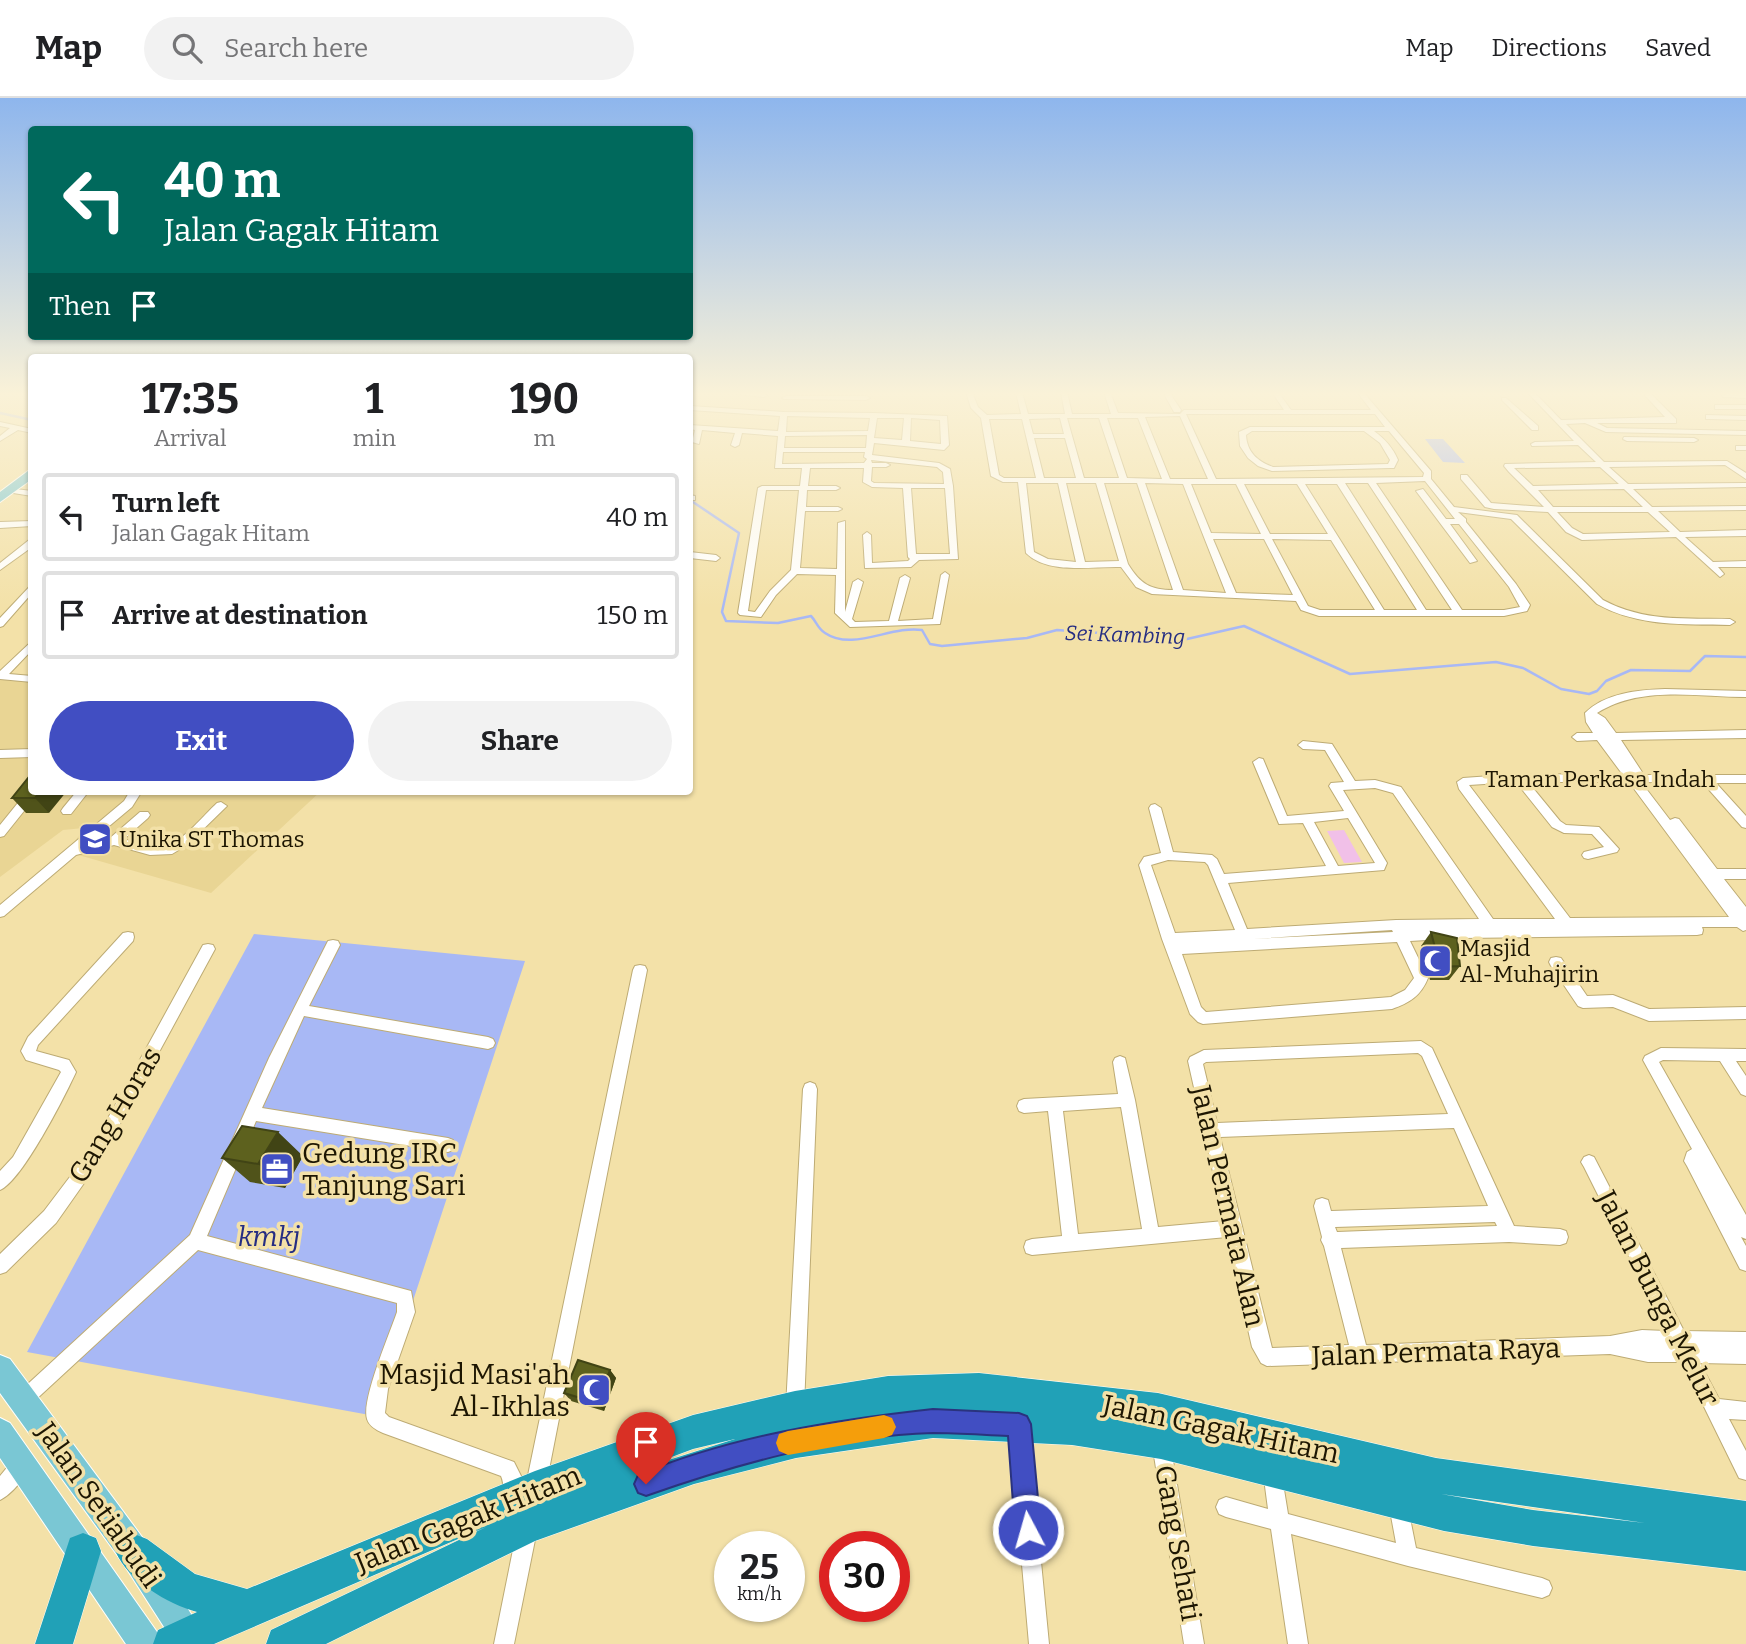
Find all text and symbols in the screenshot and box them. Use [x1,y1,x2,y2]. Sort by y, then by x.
search box [144,17,634,80]
text: Map [35,28,102,68]
icon: search [168,29,206,67]
text: Search here [224,33,368,64]
text: Map [1405,34,1454,62]
text: Directions [1492,34,1607,62]
text: Saved [1645,34,1711,62]
text: 40 m [164,151,281,210]
icon: left [49,154,140,245]
text: Jalan Gagak Hitam [164,211,439,249]
icon: arrive [125,287,163,325]
text: Then [49,291,111,322]
text: 17:35 [142,374,239,424]
text: 1 [365,374,383,424]
text: 190 [510,374,579,424]
text: Arrival [154,424,227,452]
text: min [353,424,396,452]
text: m [534,424,555,452]
text: Turn left [112,488,220,519]
icon: left [53,498,91,536]
text: 40 m [606,502,668,533]
text: Jalan Gagak Hitam [112,519,310,547]
icon: arrive [53,596,91,634]
text: Arrive at destination [112,600,367,631]
text: 150 m [597,600,668,631]
water label: Sei Kambing [1064,620,1186,650]
button: Exit [49,701,354,781]
button: Share [368,701,672,781]
street label: Taman Perkasa Indah [1485,765,1715,793]
school or university icon: Unika ST Thomas [76,820,114,858]
place label: Unika ST Thomas [119,825,305,853]
place label: Masjid Al-Muhajirin [1460,934,1600,988]
mosque icon: Masjid Al-Muhajirin [1416,942,1454,980]
street label: Gang Horas [62,1041,168,1189]
street label: Jalan Permata Alan [1184,1081,1272,1330]
place label: Gedung IRC Tanjung Sari [302,1137,466,1202]
office icon: Gedung IRC Tanjung Sari [258,1150,296,1188]
street label: Jalan Bunga Melur [1589,1184,1726,1411]
water label: kmkj [238,1220,301,1253]
street label: Jalan Permata Raya [1310,1331,1561,1373]
place label: Masjid Masi'ah Al-Ikhlas [379,1358,570,1423]
mosque icon: Masjid Masi'ah Al-Ikhlas [575,1371,613,1409]
street label: Jalan Gagak Hitam [1099,1388,1342,1470]
pin [616,1412,676,1484]
street label: Jalan Setiabudi [29,1415,168,1594]
icon: arrive [627,1423,665,1461]
street label: Jalan Gagak Hitam [349,1459,586,1580]
street label: Gang Sehati [1148,1463,1208,1623]
position arrow [991,1493,1065,1567]
speed limit sign: 30 [819,1531,910,1622]
text: 25 [740,1546,779,1588]
text: km/h [737,1583,782,1605]

